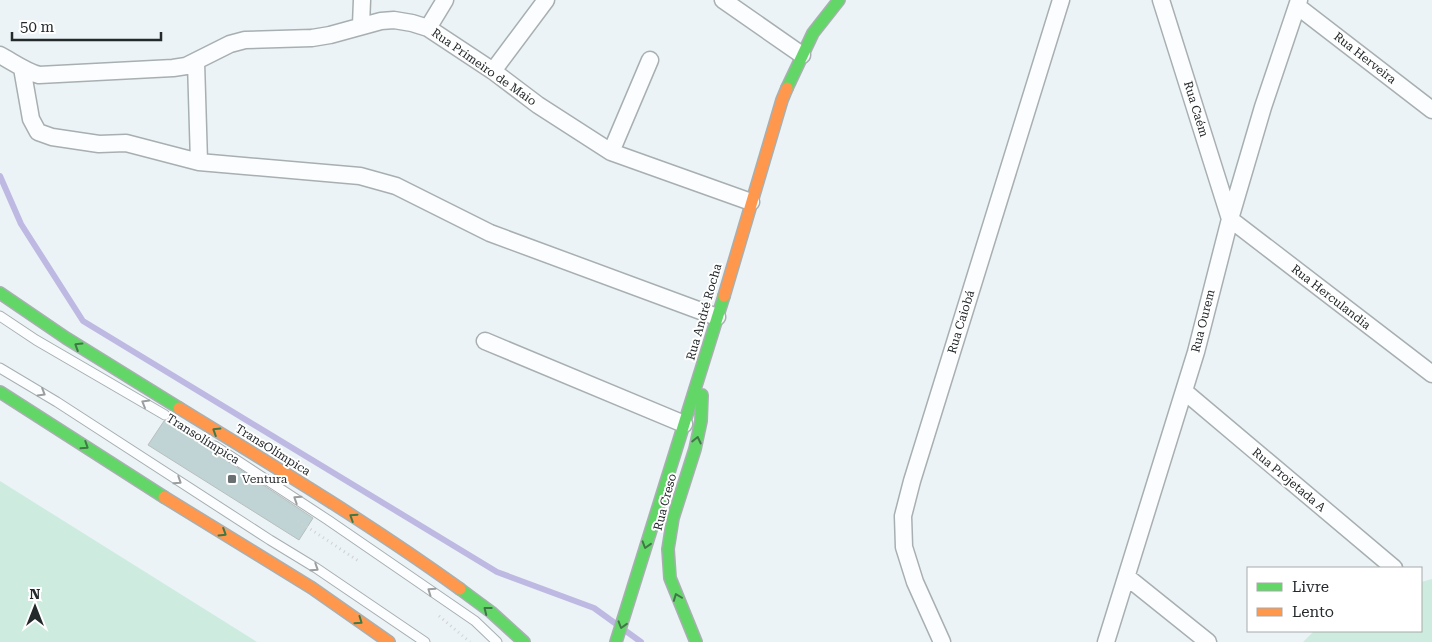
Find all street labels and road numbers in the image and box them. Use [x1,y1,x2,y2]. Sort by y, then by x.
street label: Rua Primeiro de Maio [429,26,539,108]
street label: Rua Herveira [1331,29,1399,87]
street label: Rua Caém [1181,79,1211,139]
street label: Rua André Rocha [684,262,725,362]
street label: Rua Herculandia [1289,262,1374,333]
street label: Rua Caiobá [945,288,977,355]
street label: Rua Ourem [1188,288,1218,354]
street label: Transolímpica [164,411,242,467]
street label: TransOlímpica [233,421,313,479]
street label: Rua Projetada A [1249,445,1329,515]
street label: Rua Creso [651,472,679,532]

